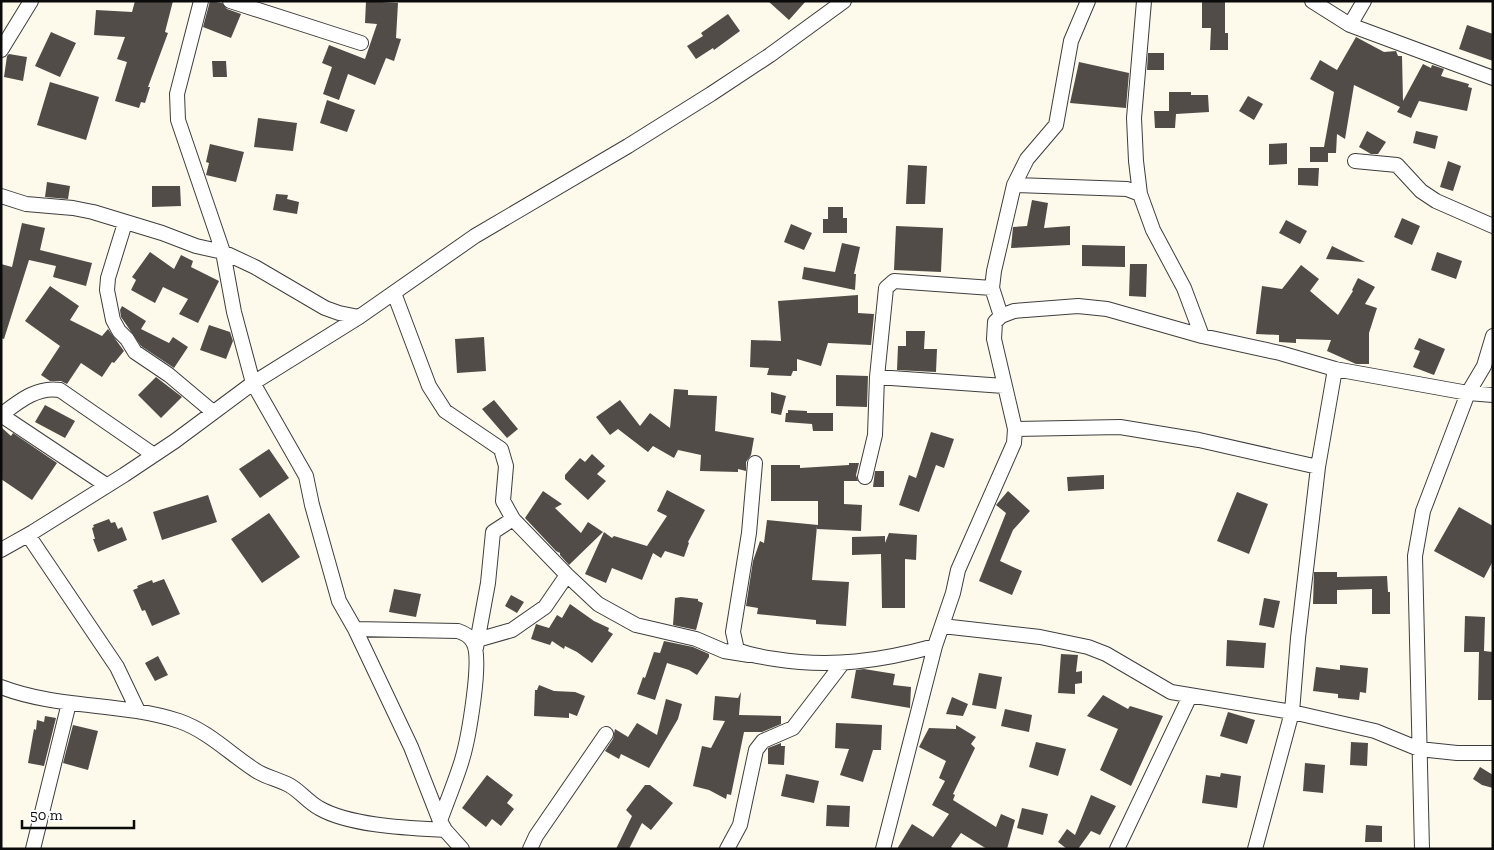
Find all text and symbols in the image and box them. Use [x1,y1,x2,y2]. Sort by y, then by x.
scale bar [22,798,135,830]
text: 50 m [30,806,63,824]

